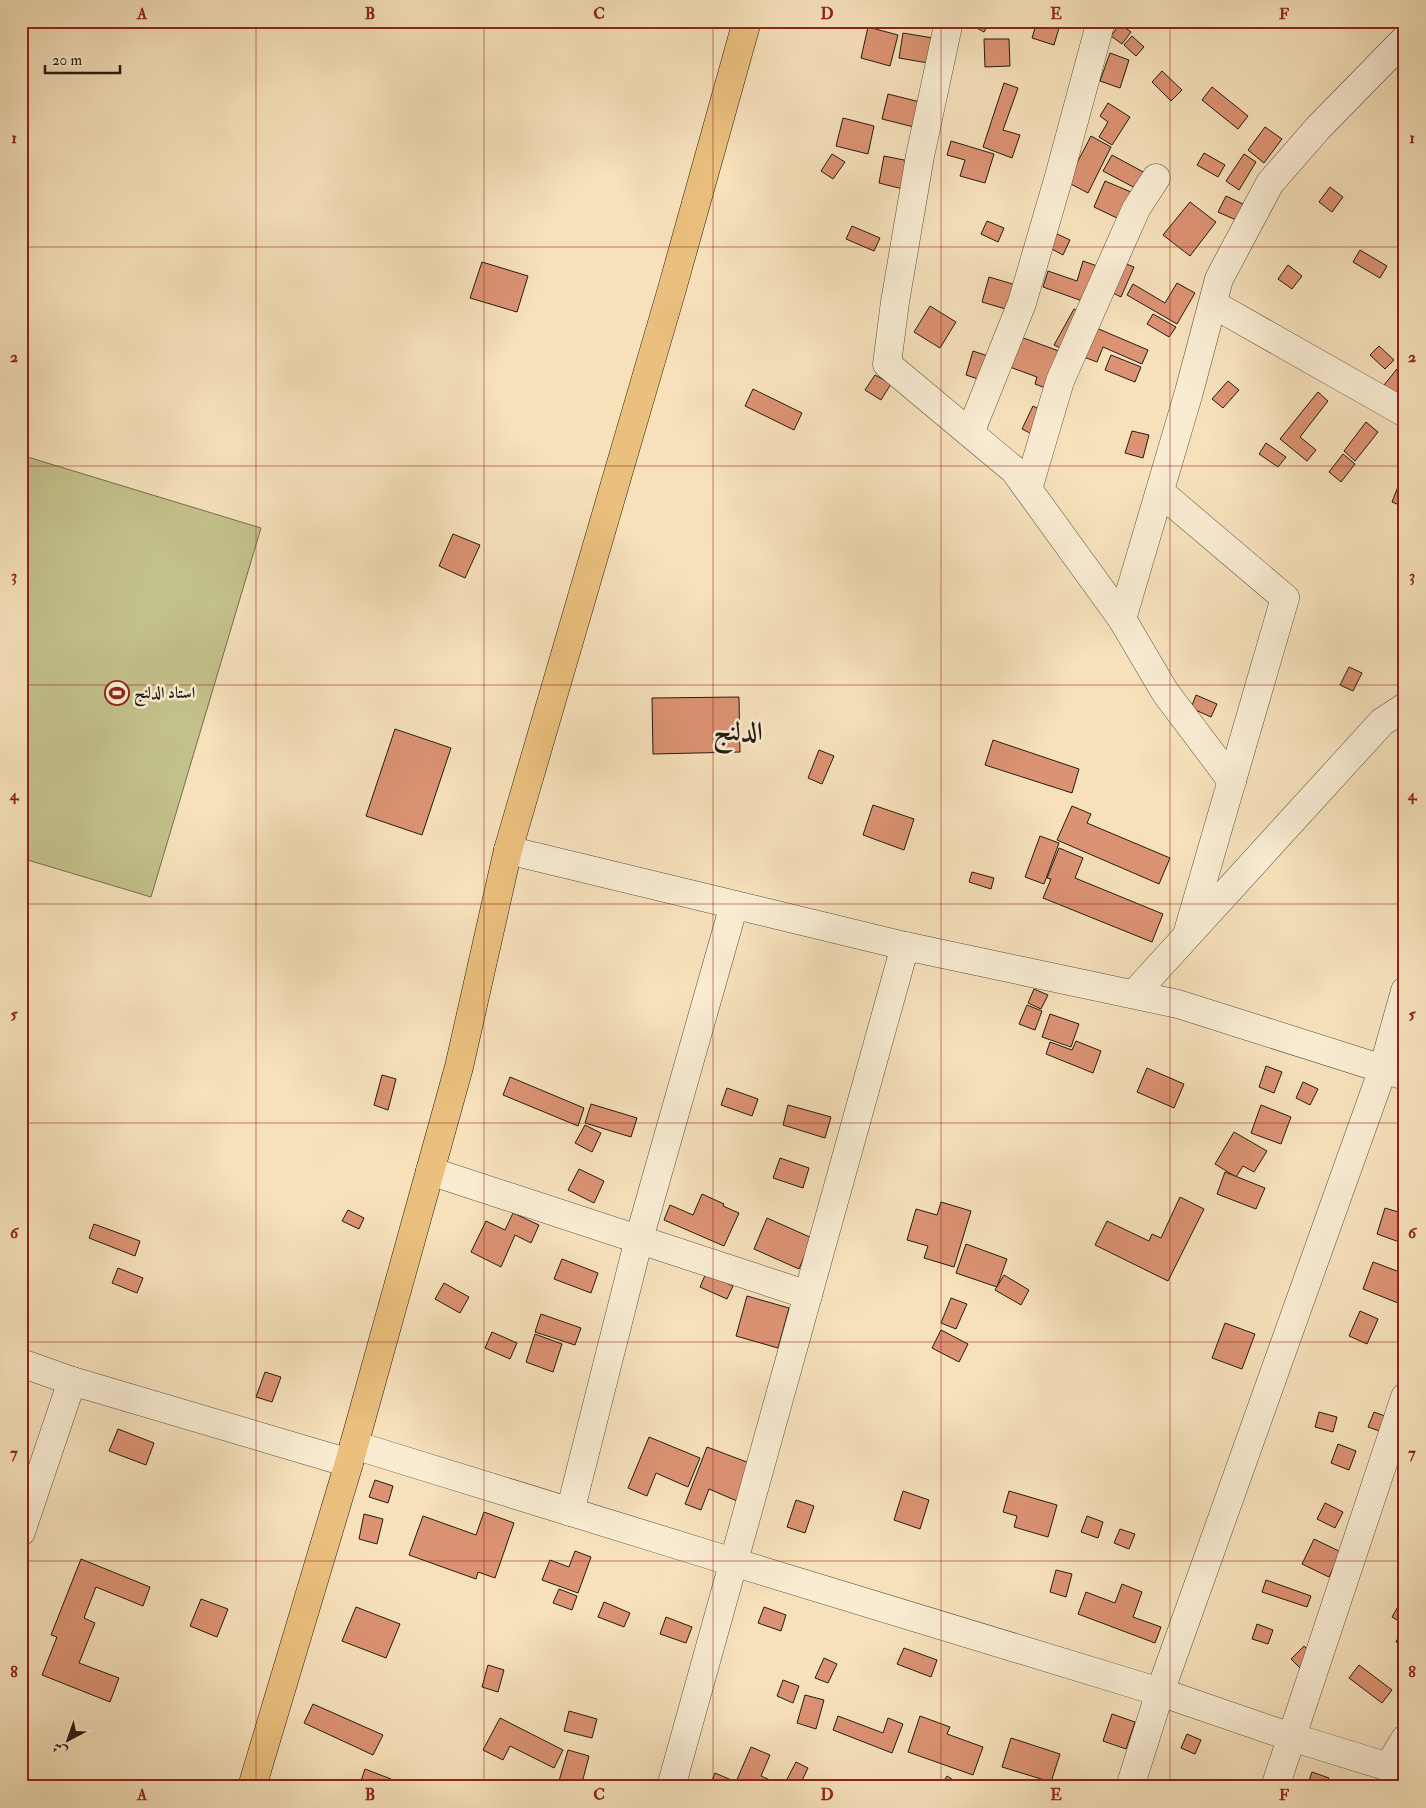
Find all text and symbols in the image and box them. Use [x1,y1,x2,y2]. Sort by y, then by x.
text: A [136,4,148,24]
text: B [365,4,375,24]
text: C [593,4,605,24]
text: D [820,4,834,24]
text: E [1050,4,1062,24]
text: F [1279,4,1289,24]
scale bar [45,42,120,74]
text: 20 m [52,51,82,70]
text: 1 [11,128,17,148]
text: 1 [1409,128,1415,148]
text: 2 [10,347,18,367]
text: 2 [1408,347,1416,367]
text: 3 [11,566,17,586]
text: 3 [1409,566,1415,586]
sports icon: استاد الدلنج [104,680,130,706]
place label: استاد الدلنج [134,683,195,707]
district label: الدلنج [713,716,763,755]
text: 4 [9,785,20,805]
text: 4 [1407,785,1418,805]
text: 5 [10,1004,18,1024]
text: 5 [1408,1004,1416,1024]
text: 6 [10,1223,20,1243]
text: 6 [1408,1223,1418,1243]
text: 7 [10,1443,18,1463]
text: 7 [1408,1443,1416,1463]
text: 8 [10,1662,18,1682]
text: 8 [1408,1662,1416,1682]
north arrow [42,1716,92,1766]
text: ش [49,1738,71,1760]
text: A [136,1785,148,1805]
text: B [365,1785,375,1805]
text: C [593,1785,605,1805]
text: D [820,1785,834,1805]
text: E [1050,1785,1062,1805]
text: F [1279,1785,1289,1805]

